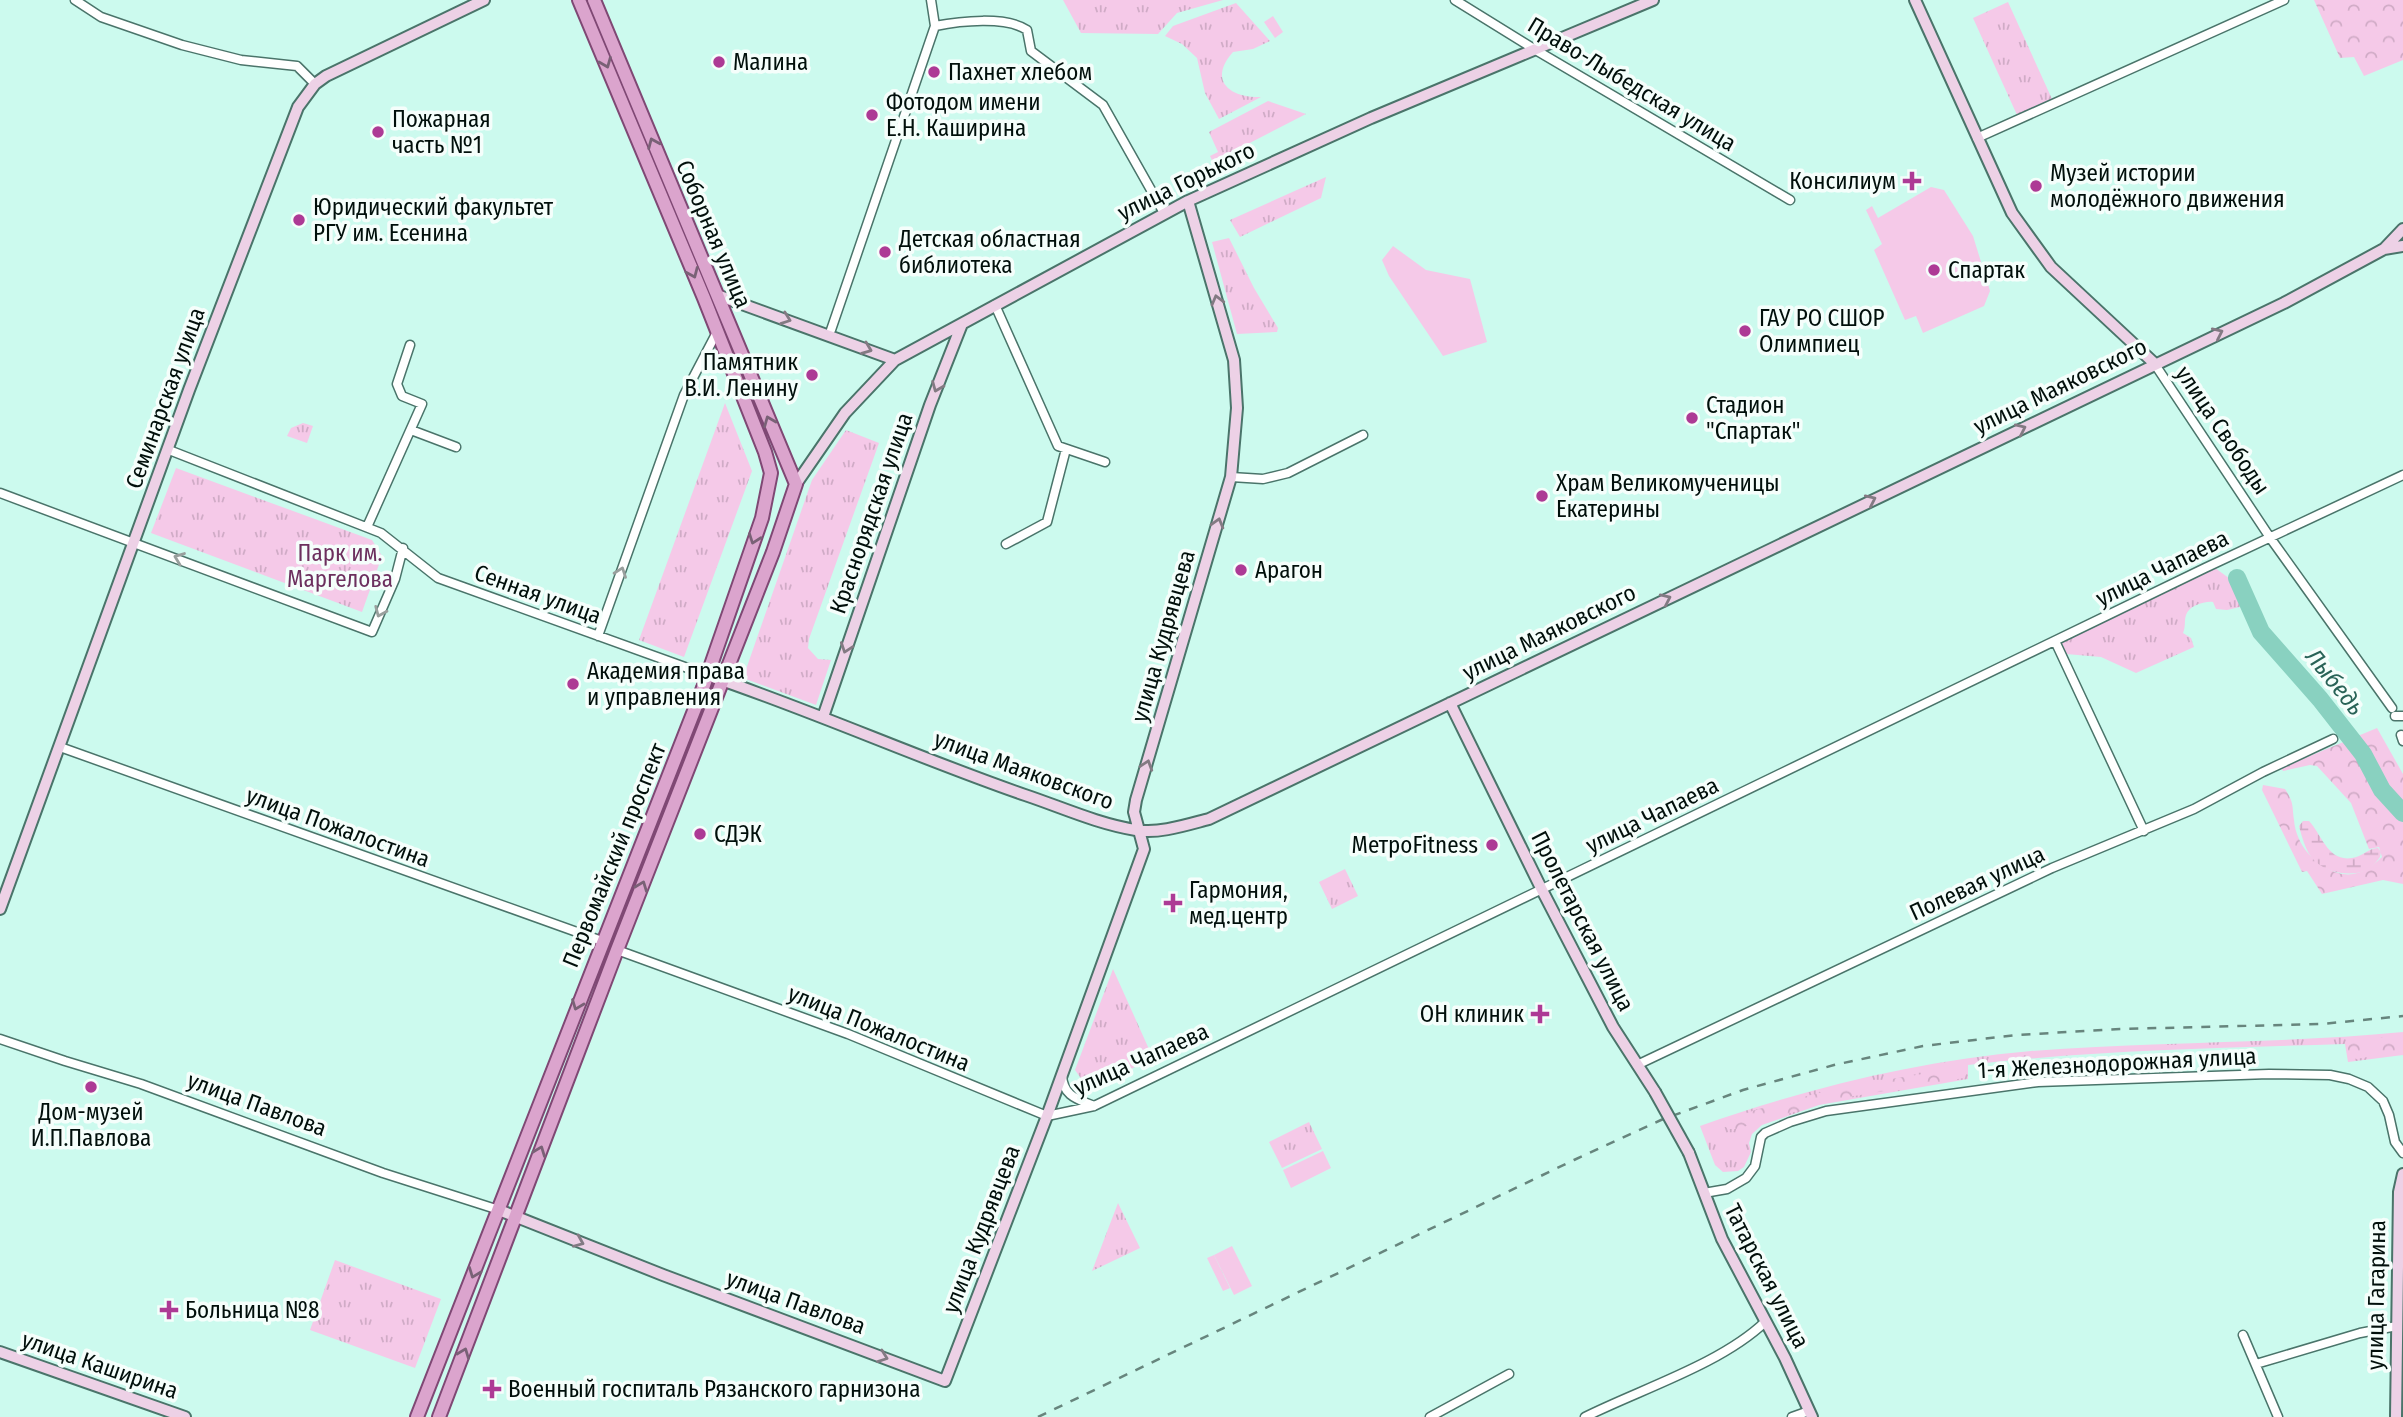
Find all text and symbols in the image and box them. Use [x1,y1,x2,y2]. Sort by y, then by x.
street label: Право-Лыбедская улица [1523,11,1741,157]
place label: Малина [733,48,808,76]
marker: Малина [711,54,727,70]
one-way arrow [597,56,611,68]
place label: Пахнет хлебом [948,58,1092,86]
marker: Пахнет хлебом [926,64,942,80]
place label: Фотодом имени Е.Н. Каширина [886,88,1041,142]
place label: Пожарная часть №1 [392,105,491,159]
marker: Фотодом имени Е.Н. Каширина [864,107,880,123]
marker: Пожарная часть №1 [370,124,386,140]
street label: улица Горького [1113,136,1259,226]
one-way arrow [647,138,661,151]
street label: Соборная улица [670,156,758,312]
place label: Музей истории молодёжного движения [2050,159,2285,213]
place label: Консилиум [1789,167,1896,195]
marker: Консилиум [1902,171,1922,191]
marker: Музей истории молодёжного движения [2028,178,2044,194]
place label: Юридический факультет РГУ им. Есенина [313,193,554,247]
marker: Юридический факультет РГУ им. Есенина [291,212,307,228]
place label: Детская областная библиотека [898,225,1081,279]
marker: Детская областная библиотека [877,244,893,260]
place label: Спартак [1948,256,2025,284]
marker: Спартак [1926,262,1942,278]
one-way arrow [685,266,699,278]
one-way arrow [1211,294,1226,306]
street label: Семинарская улица [119,304,211,492]
place label: ГАУ РО СШОР Олимпиец [1759,304,1885,358]
one-way arrow [780,311,792,325]
marker: ГАУ РО СШОР Олимпиец [1737,323,1753,339]
one-way arrow [2211,327,2223,341]
street label: улица Маяковского [1969,332,2151,440]
one-way arrow [860,341,872,355]
place label: Памятник В.И. Ленину [684,348,799,402]
street label: улица Свободы [2170,361,2276,499]
marker: Памятник В.И. Ленину [804,367,820,383]
one-way arrow [932,380,946,392]
place label: Стадион "Спартак" [1706,391,1800,445]
street label: Краснорядская улица [823,409,919,617]
marker: Стадион "Спартак" [1684,410,1700,426]
one-way arrow [764,416,778,428]
one-way arrow [2014,423,2026,437]
place label: Храм Великомученицы Екатерины [1556,469,1779,523]
marker: Храм Великомученицы Екатерины [1534,488,1550,504]
one-way arrow [1864,495,1876,509]
one-way arrow [1209,517,1224,529]
street label: улица Чапаева [2091,524,2233,612]
one-way arrow [748,533,762,545]
park label: Парк им. Маргелова [287,539,393,593]
street label: улица Кудрявцева [1125,547,1201,725]
one-way arrow [174,553,186,567]
place label: Арагон [1255,556,1323,584]
street label: Сенная улица [471,558,605,630]
marker: Арагон [1233,562,1249,578]
one-way arrow [613,567,627,579]
street label: улица Маяковского [1458,578,1640,686]
one-way arrow [1659,593,1671,607]
one-way arrow [374,605,388,618]
one-way arrow [840,642,855,654]
water label: Лыбедь [2299,642,2370,721]
place label: Академия права и управления [587,657,745,711]
marker: Академия права и управления [565,676,581,692]
street label: улица Маяковского [930,724,1118,816]
street label: Первомайский проспект [556,738,672,971]
one-way arrow [1139,760,1154,772]
street label: улица Чапаева [1581,771,1723,859]
street label: улица Пожалостина [242,781,434,873]
place label: СДЭК [714,820,763,848]
marker: СДЭК [692,826,708,842]
street label: Пролетарская улица [1525,826,1641,1016]
place label: МетроFitness [1352,831,1478,859]
marker: МетроFitness [1484,837,1500,853]
street label: Полевая улица [1905,839,2049,927]
place label: Гармония, мед.центр [1189,876,1288,930]
one-way arrow [633,881,647,893]
marker: Гармония, мед.центр [1163,893,1183,913]
street label: улица Пожалостина [784,979,974,1077]
one-way arrow [572,998,586,1010]
place label: ОН клиник [1420,1000,1524,1028]
marker: ОН клиник [1530,1004,1550,1024]
street label: улица Чапаева [1069,1017,1213,1101]
street label: 1-я Железнодорожная улица [1977,1042,2257,1084]
street label: улица Павлова [184,1066,330,1142]
marker: Дом-музей И.П.Павлова [83,1079,99,1095]
place label: Дом-музей И.П.Павлова [31,1098,151,1152]
street label: улица Кудрявцева [936,1141,1026,1317]
one-way arrow [532,1146,546,1158]
street label: Татарская улица [1719,1199,1815,1353]
street label: улица Гагарина [2361,1220,2391,1370]
one-way arrow [571,1234,584,1248]
street label: улица Павлова [723,1264,869,1340]
one-way arrow [469,1267,483,1279]
place label: Больница №8 [185,1296,320,1324]
marker: Больница №8 [159,1300,179,1320]
street label: улица Каширина [18,1325,182,1405]
one-way arrow [455,1348,469,1360]
one-way arrow [876,1349,888,1363]
place label: Военный госпиталь Рязанского гарнизона [508,1375,920,1403]
marker: Военный госпиталь Рязанского гарнизона [482,1379,502,1399]

